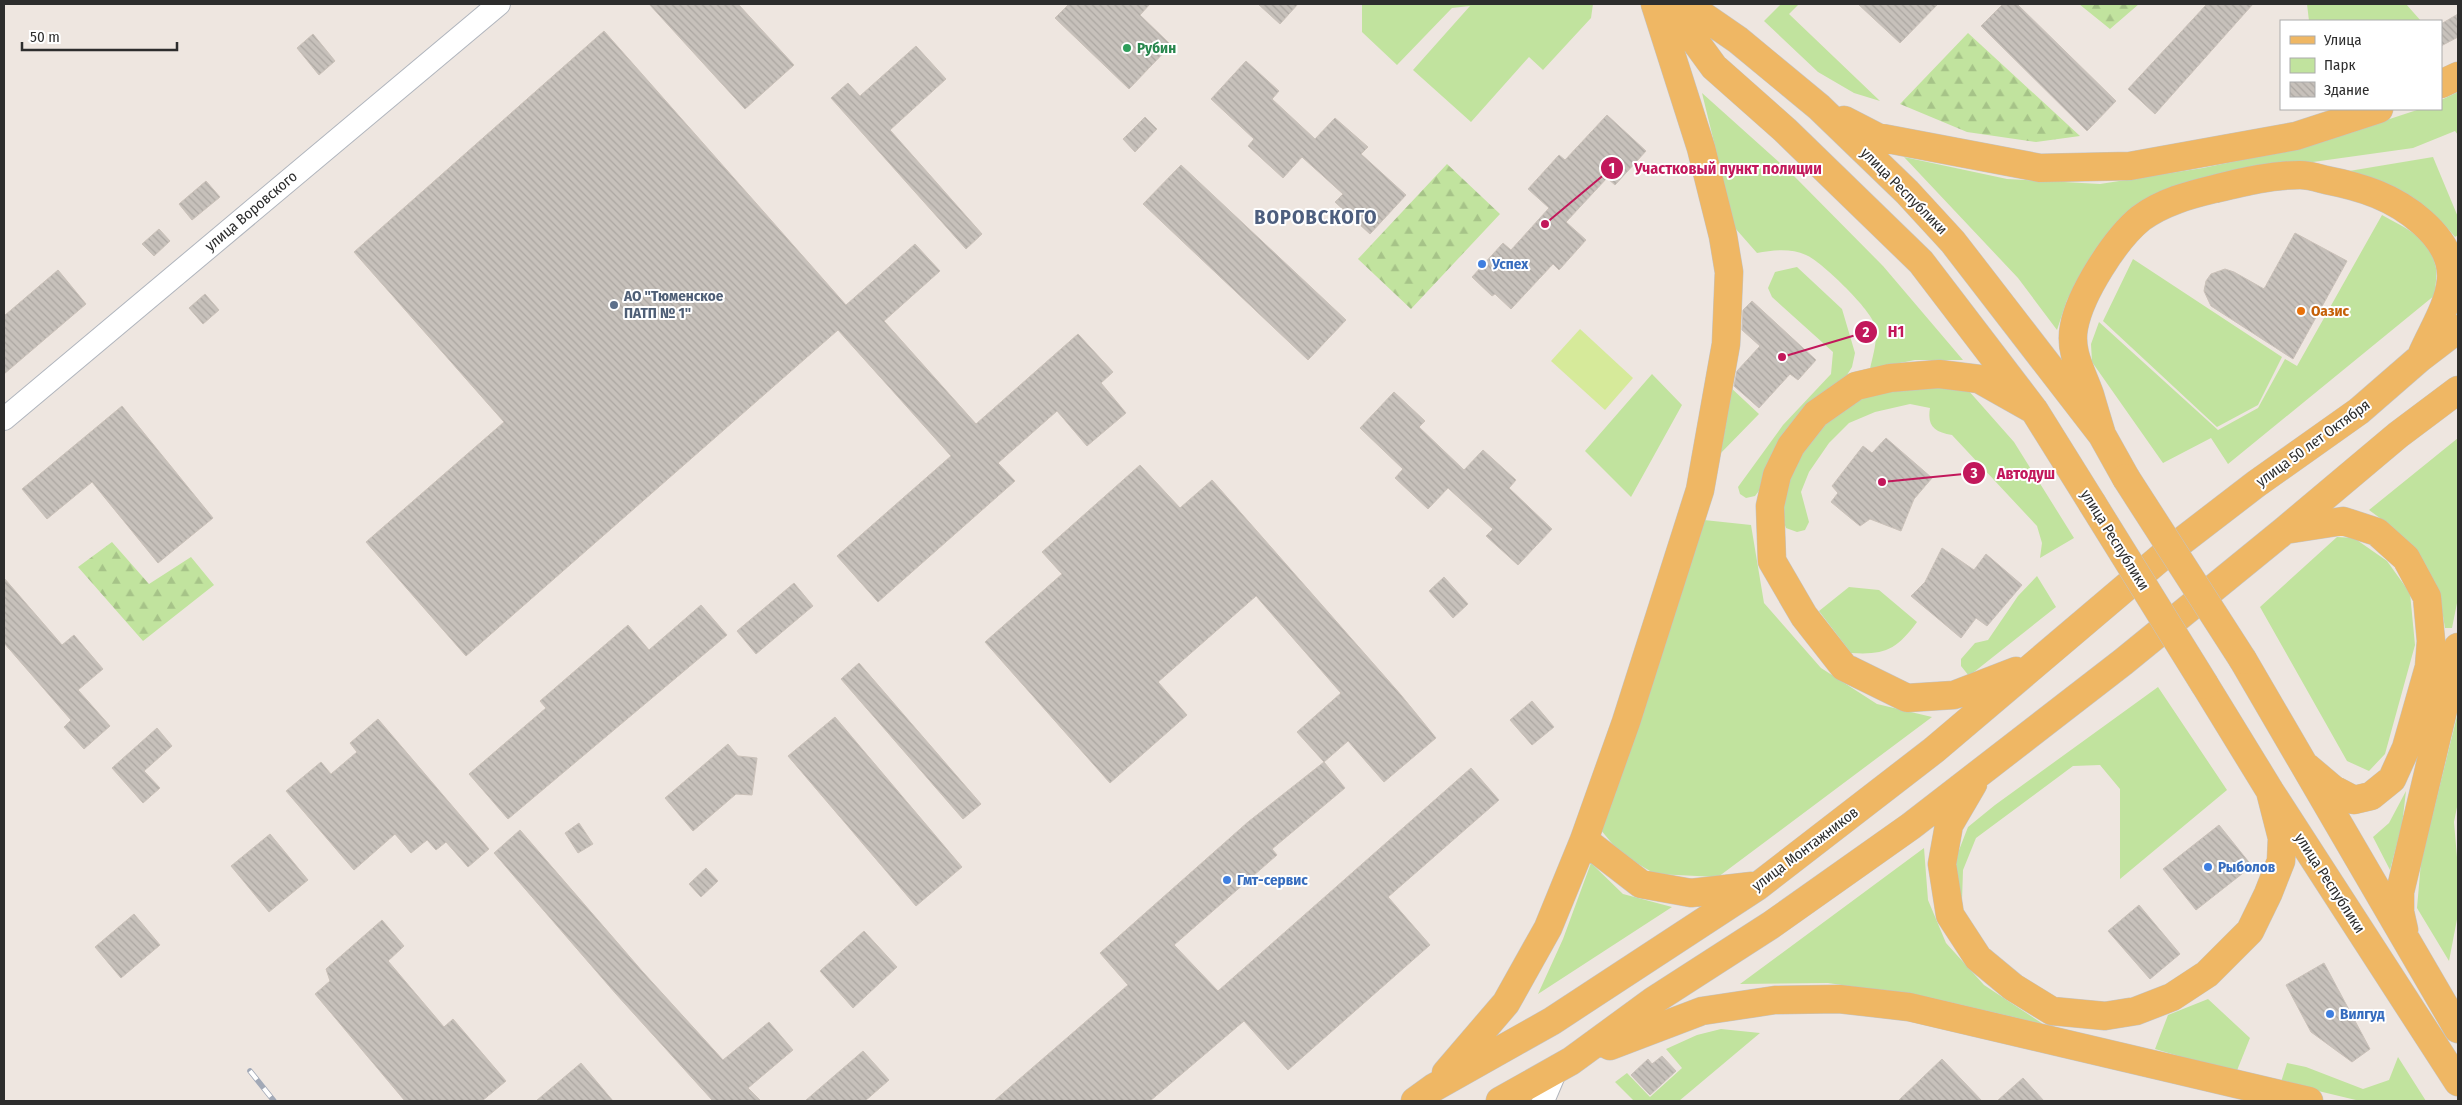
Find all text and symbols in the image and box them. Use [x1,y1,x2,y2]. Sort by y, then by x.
scale bar [22,20,178,52]
legend [2280,20,2442,110]
text: 50 m [30,28,60,46]
text: Улица [2323,31,2362,49]
place label: Рубин [1137,39,1176,57]
marker: Рубин [1121,42,1133,54]
text: Парк [2324,56,2355,74]
text: Здание [2324,81,2370,99]
street label: улица Республики [1857,144,1951,238]
callout: Участковый пункт полиции [1599,153,1832,184]
text: 1 [1609,159,1615,177]
text: Участковый пункт полиции [1633,159,1822,178]
street label: улица Воровского [201,167,301,255]
district label: ВОРОВСКОГО [1254,205,1378,229]
place label: Успех [1491,255,1529,273]
marker: Успех [1476,258,1488,270]
place label: АО "Тюменское ПАТП № 1" [623,287,724,322]
marker: АО "Тюменское ПАТП № 1" [608,299,620,311]
place label: Оазис [2311,302,2350,320]
marker: Оазис [2295,305,2307,317]
callout: Н1 [1853,316,1915,347]
text: Н1 [1888,322,1904,341]
text: 2 [1862,323,1870,341]
street label: улица 50 лет Октября [2253,396,2373,490]
callout: Автодуш [1962,458,2065,489]
text: 3 [1969,464,1978,482]
text: Автодуш [1996,464,2055,483]
street label: улица Республики [2077,486,2153,594]
street label: улица Монтажников [1748,803,1862,895]
street label: улица Республики [2291,830,2369,936]
place label: Рыболов [2218,858,2276,876]
marker: Рыболов [2202,861,2214,873]
place label: Гмт-сервис [1237,871,1308,889]
marker: Гмт-сервис [1221,874,1233,886]
place label: Вилгуд [2340,1005,2385,1023]
marker: Вилгуд [2324,1008,2336,1020]

